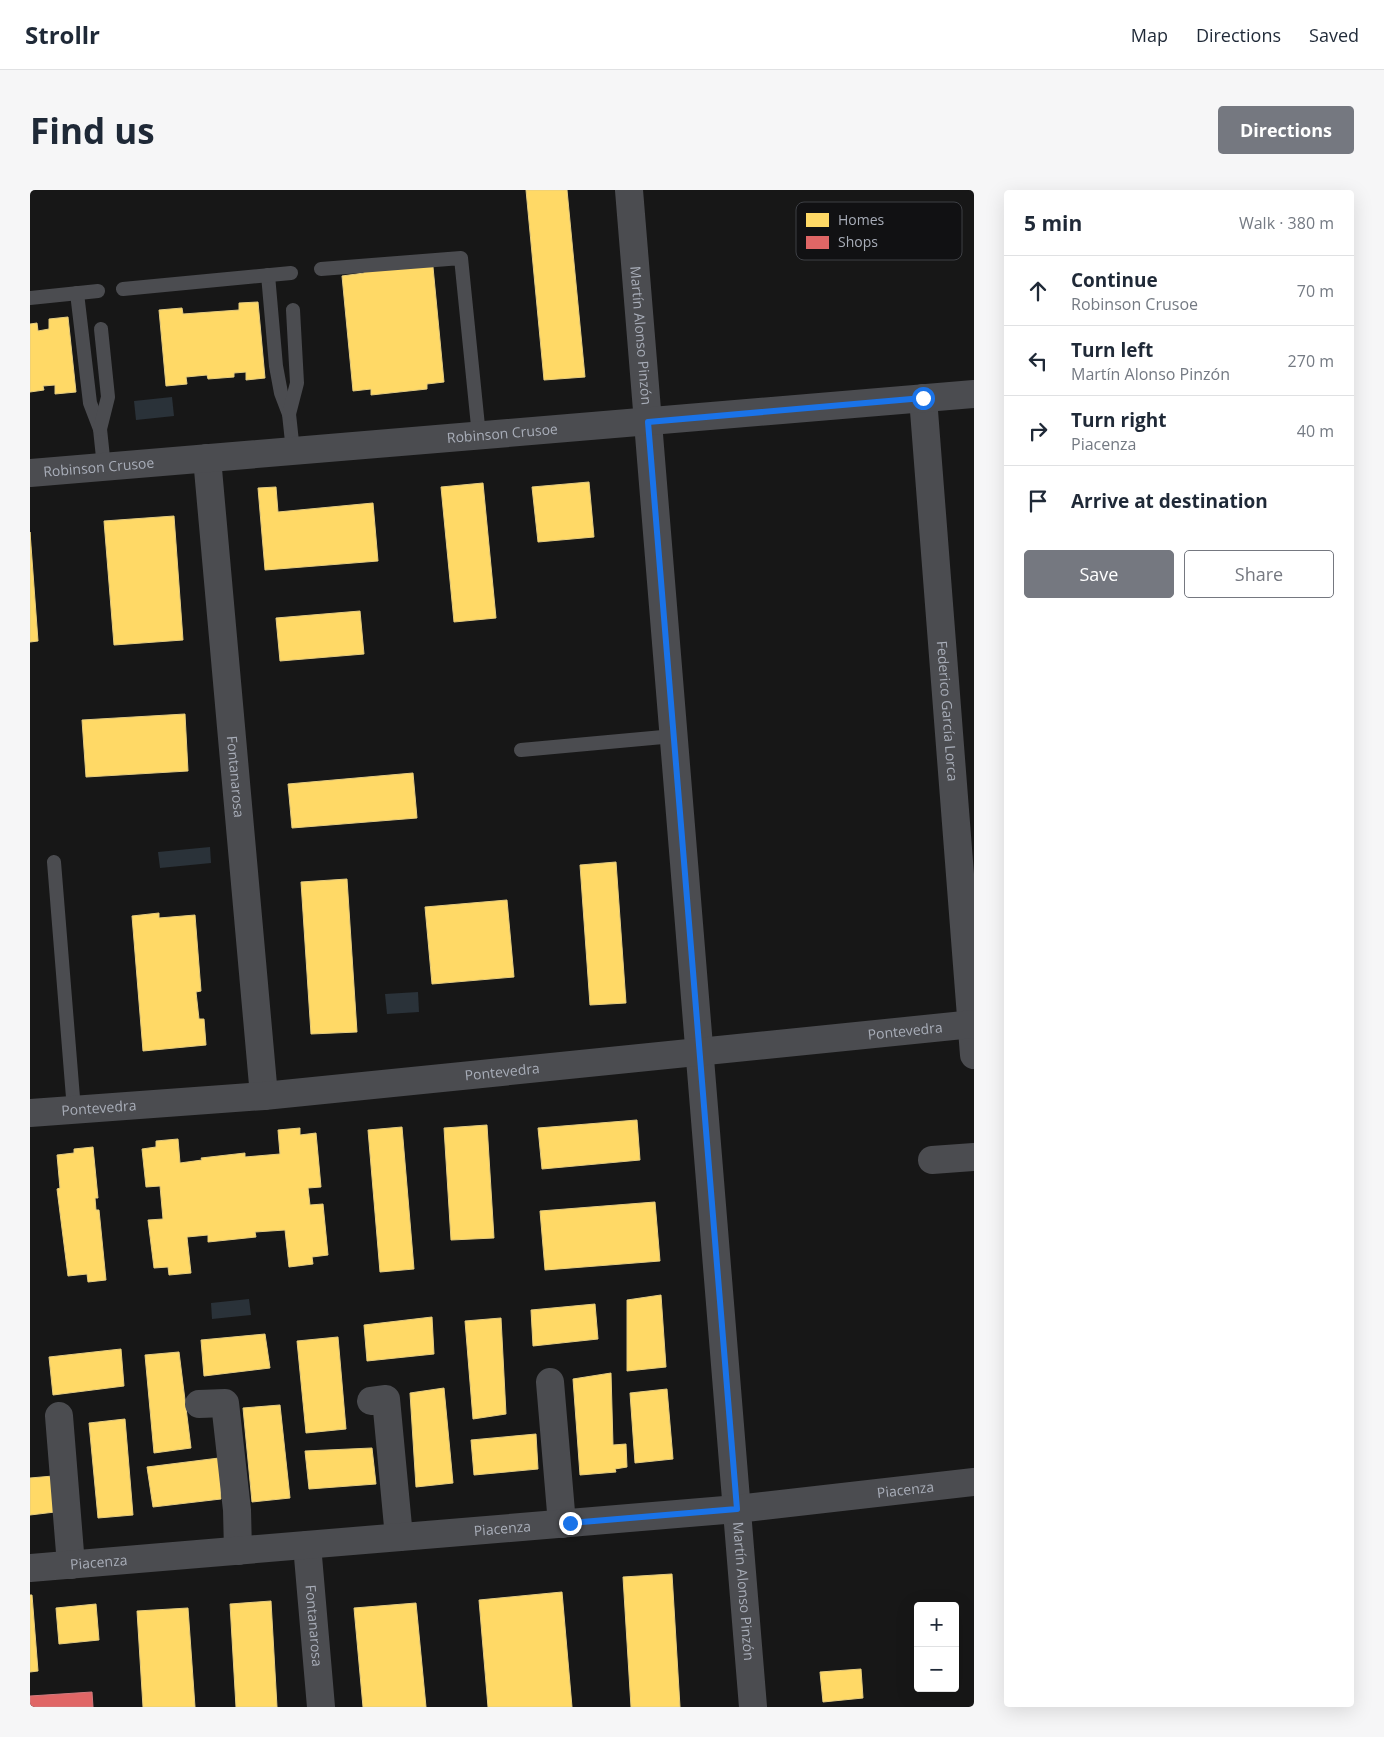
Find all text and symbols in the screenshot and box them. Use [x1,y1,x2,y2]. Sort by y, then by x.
text: Strollr [25,18,100,51]
text: Map [1131,23,1168,47]
text: Directions [1196,23,1281,47]
text: Saved [1309,23,1359,47]
button: Directions [1218,106,1354,154]
text: Find us [30,107,155,154]
legend [796,202,962,260]
text: 5 min [1024,209,1082,237]
text: Homes [838,210,885,229]
text: Walk · 380 m [1239,212,1334,234]
text: Shops [838,232,878,251]
street label: Martín Alonso Pinzón [626,265,657,406]
text: Continue [1071,267,1158,293]
icon: ahead [1024,277,1052,305]
text: 70 m [1297,280,1334,302]
text: Robinson Crusoe [1071,293,1198,315]
text: Turn left [1071,337,1153,363]
icon: left [1024,347,1052,375]
text: 270 m [1288,350,1334,372]
text: Martín Alonso Pinzón [1071,363,1230,385]
route start [912,387,935,410]
text: Turn right [1071,407,1166,433]
icon: right [1024,417,1052,445]
street label: Robinson Crusoe [446,419,559,447]
text: 40 m [1297,420,1334,442]
text: Piacenza [1071,433,1136,455]
street label: Robinson Crusoe [43,453,155,481]
icon: arrive [1024,487,1052,515]
text: Arrive at destination [1071,488,1268,514]
button: Save [1024,550,1174,598]
button: Share [1184,550,1334,598]
street label: Federico García Lorca [933,640,963,782]
street label: Fontanarosa [223,735,249,818]
street label: Pontevedra [867,1017,943,1044]
street label: Pontevedra [464,1058,541,1085]
street label: Pontevedra [61,1095,137,1120]
street label: Piacenza [876,1477,935,1502]
route end [559,1512,582,1535]
street label: Piacenza [473,1516,532,1540]
street label: Martín Alonso Pinzón [729,1521,759,1661]
street label: Piacenza [69,1550,128,1574]
street label: Fontanarosa [301,1584,327,1667]
map controls [914,1602,959,1692]
button: + [914,1602,959,1647]
button: − [914,1647,959,1692]

